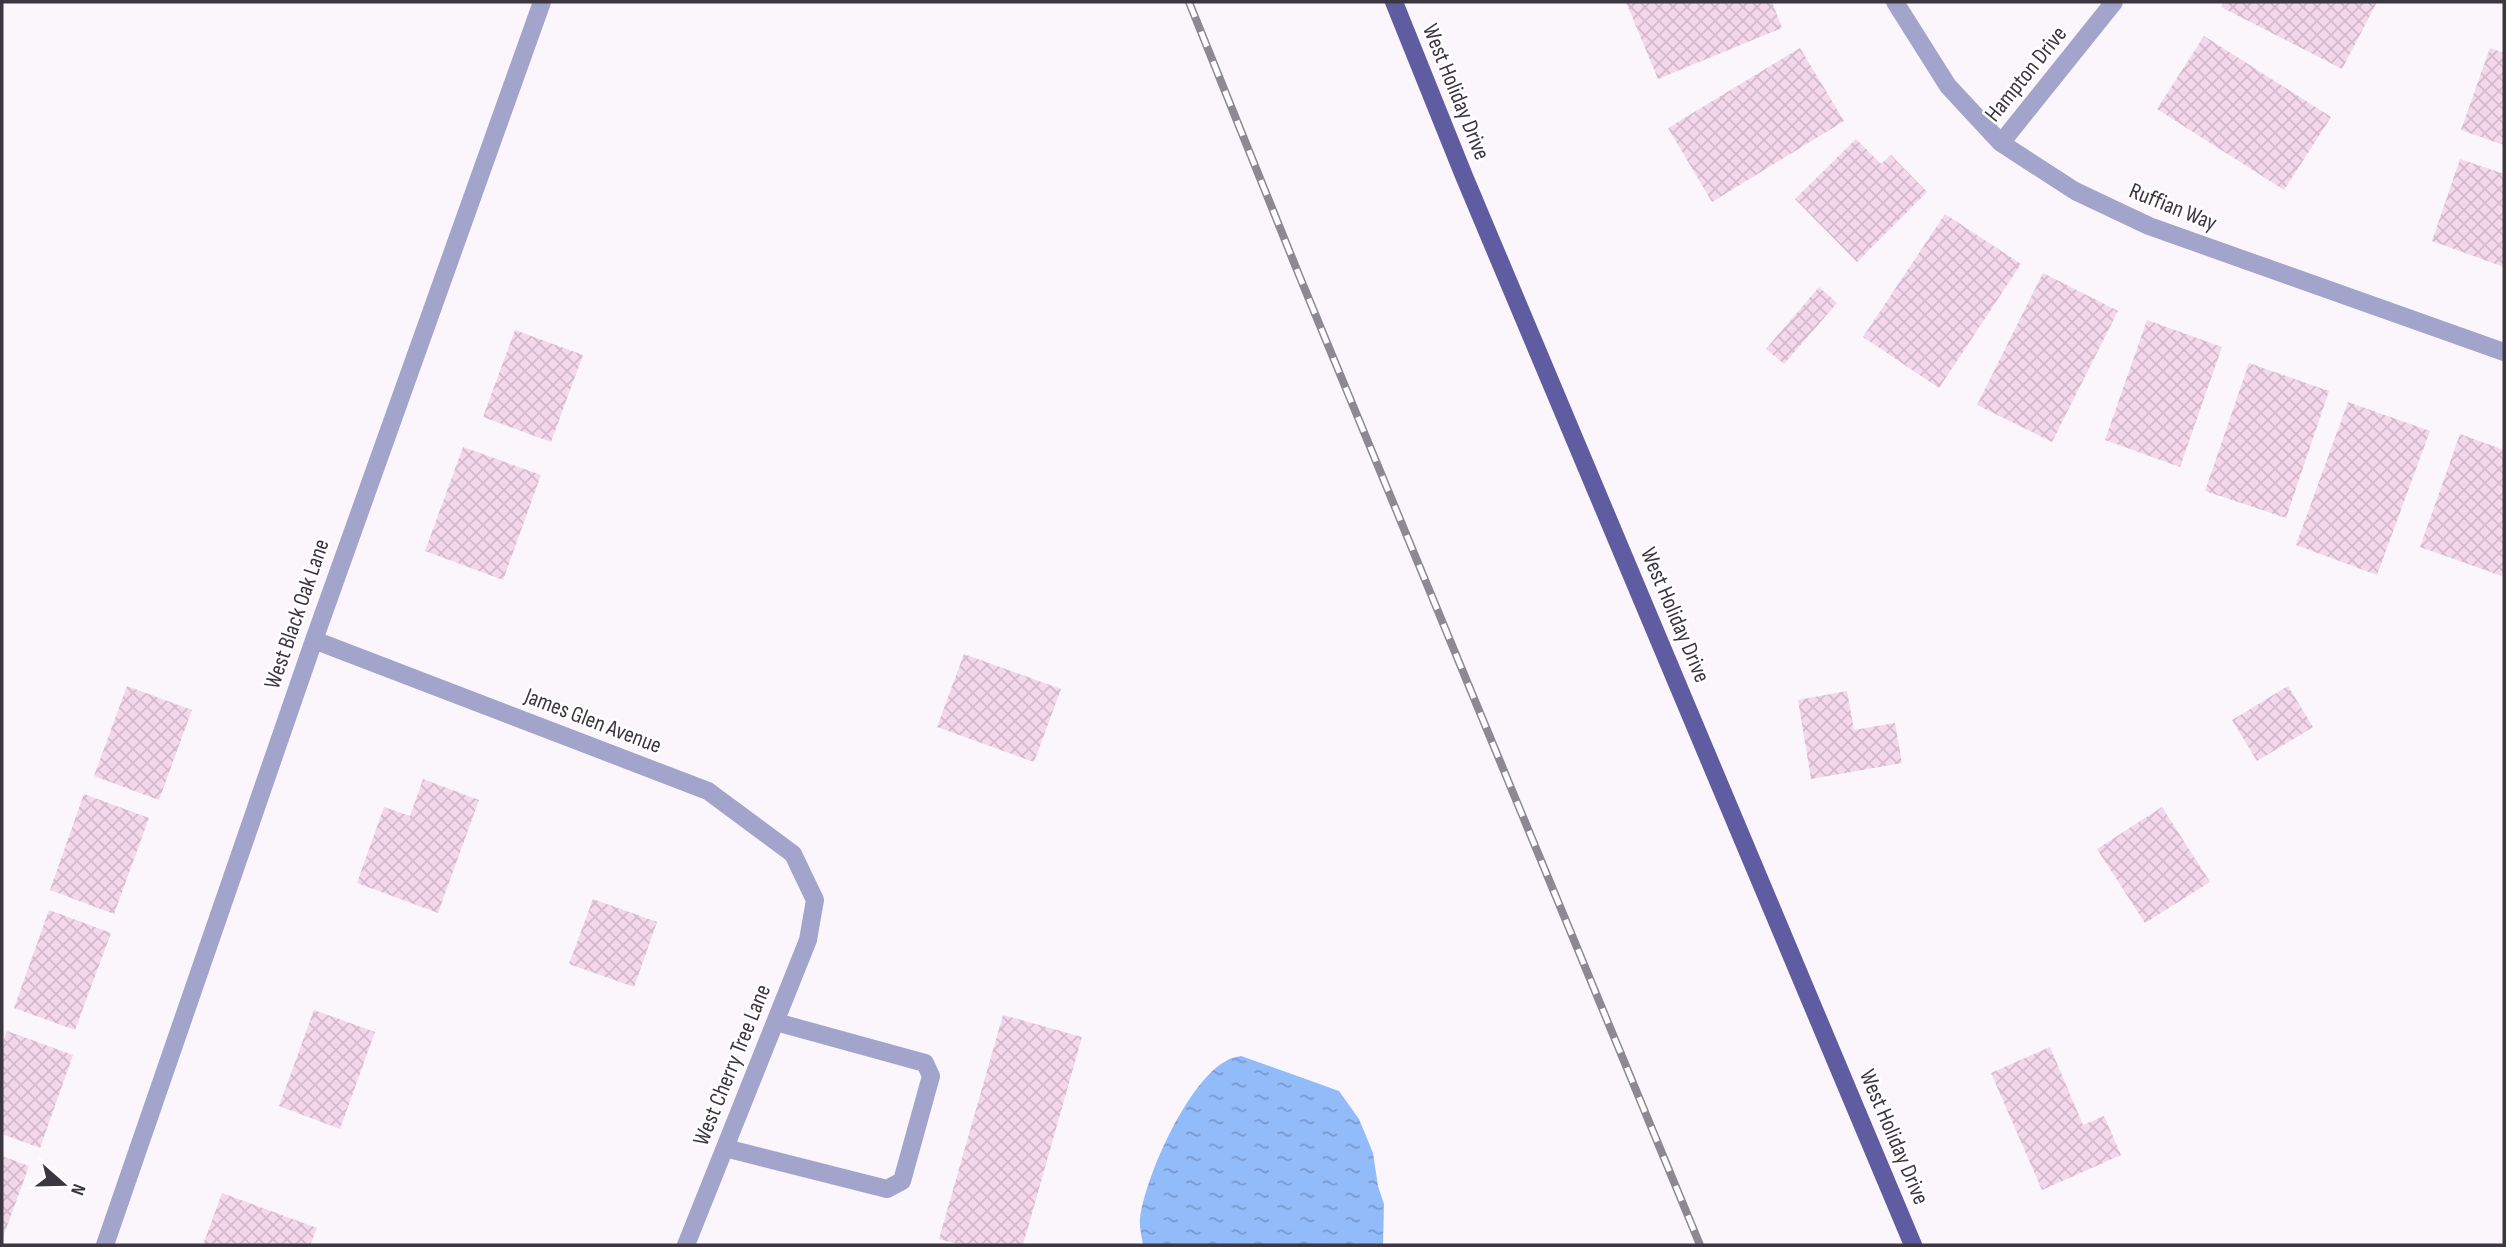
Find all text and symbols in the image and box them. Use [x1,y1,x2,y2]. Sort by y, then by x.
street label: West Holiday Drive [1416,20,1496,164]
street label: Hampton Drive [1979,21,2073,127]
street label: Ruffian Way [2125,177,2221,237]
street label: West Black Oak Lane [258,535,336,693]
street label: West Holiday Drive [1634,543,1716,687]
street label: James Glen Avenue [520,682,665,760]
street label: West Cherry Tree Lane [687,980,777,1150]
street label: West Holiday Drive [1853,1065,1935,1209]
north arrow [28,1149,98,1219]
text: N [65,1181,90,1198]

